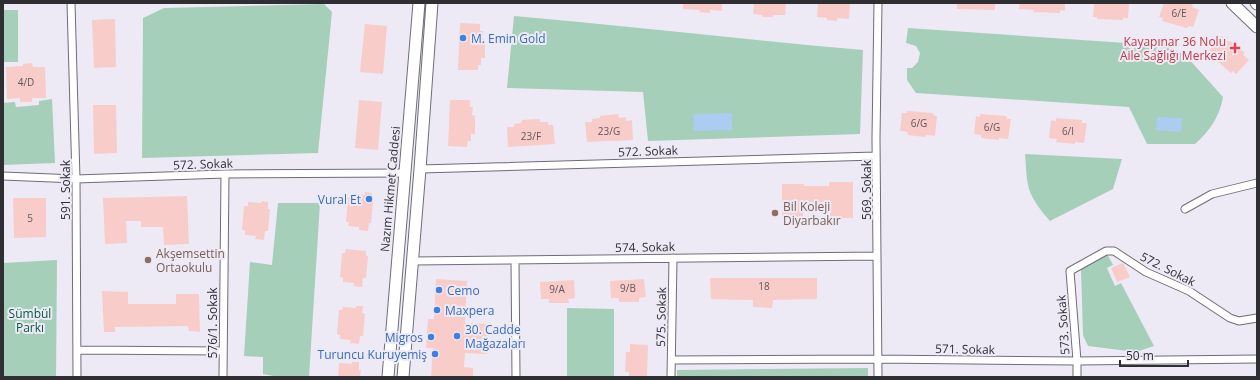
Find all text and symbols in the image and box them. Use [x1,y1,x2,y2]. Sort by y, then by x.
house number: 6/E [1172,6,1186,20]
place label: M. Emin Gold [471,30,546,47]
marker: M. Emin Gold [458,33,468,43]
place label: Kayapınar 36 Nolu Aile Sağlığı Merkezi [1120,33,1226,64]
marker: Kayapınar 36 Nolu Aile Sağlığı Merkezi [1229,42,1241,54]
house number: 4/D [18,75,34,89]
house number: 6/G [911,116,927,130]
house number: 6/G [984,120,1000,134]
house number: 23/G [598,124,620,138]
house number: 6/I [1062,124,1074,138]
street label: Nazım Hikmet Caddesi [376,125,404,253]
house number: 23/F [521,129,541,143]
street label: 572. Sokak [618,141,679,161]
street label: 572. Sokak [173,154,234,174]
street label: 591. Sokak [57,159,74,220]
street label: 569. Sokak [858,159,875,220]
place label: Vural Et [318,191,361,208]
marker: Vural Et [364,194,374,204]
place label: Bil Koleji Diyarbakır [783,198,841,229]
marker: Bil Koleji Diyarbakır [770,208,780,218]
house number: 5 [27,211,33,225]
street label: 574. Sokak [615,238,676,256]
place label: Akşemsettin Ortaokulu [156,245,225,276]
street label: 572. Sokak [1137,248,1199,290]
marker: Akşemsettin Ortaokulu [143,255,153,265]
house number: 18 [758,279,770,293]
house number: 9/B [620,281,636,295]
place label: Cemo [447,282,480,299]
house number: 9/A [549,282,566,296]
marker: Cemo [434,285,444,295]
street label: 575. Sokak [652,286,670,347]
street label: 576/1. Sokak [204,287,221,359]
street label: 573. Sokak [1052,294,1074,355]
place label: Maxpera [445,302,494,319]
park label: Sümbül Parkı [9,305,51,336]
marker: Maxpera [432,305,442,315]
place label: 30. Cadde Mağazaları [465,321,526,352]
place label: Migros [385,329,423,346]
marker: 30. Cadde Mağazaları [452,331,462,341]
marker: Migros [426,332,436,342]
street label: 571. Sokak [935,340,996,358]
scale bar [1120,342,1188,368]
place label: Turuncu Kuruyemiş [318,346,427,363]
text: 50 m [1126,347,1154,364]
marker: Turuncu Kuruyemiş [430,349,440,359]

